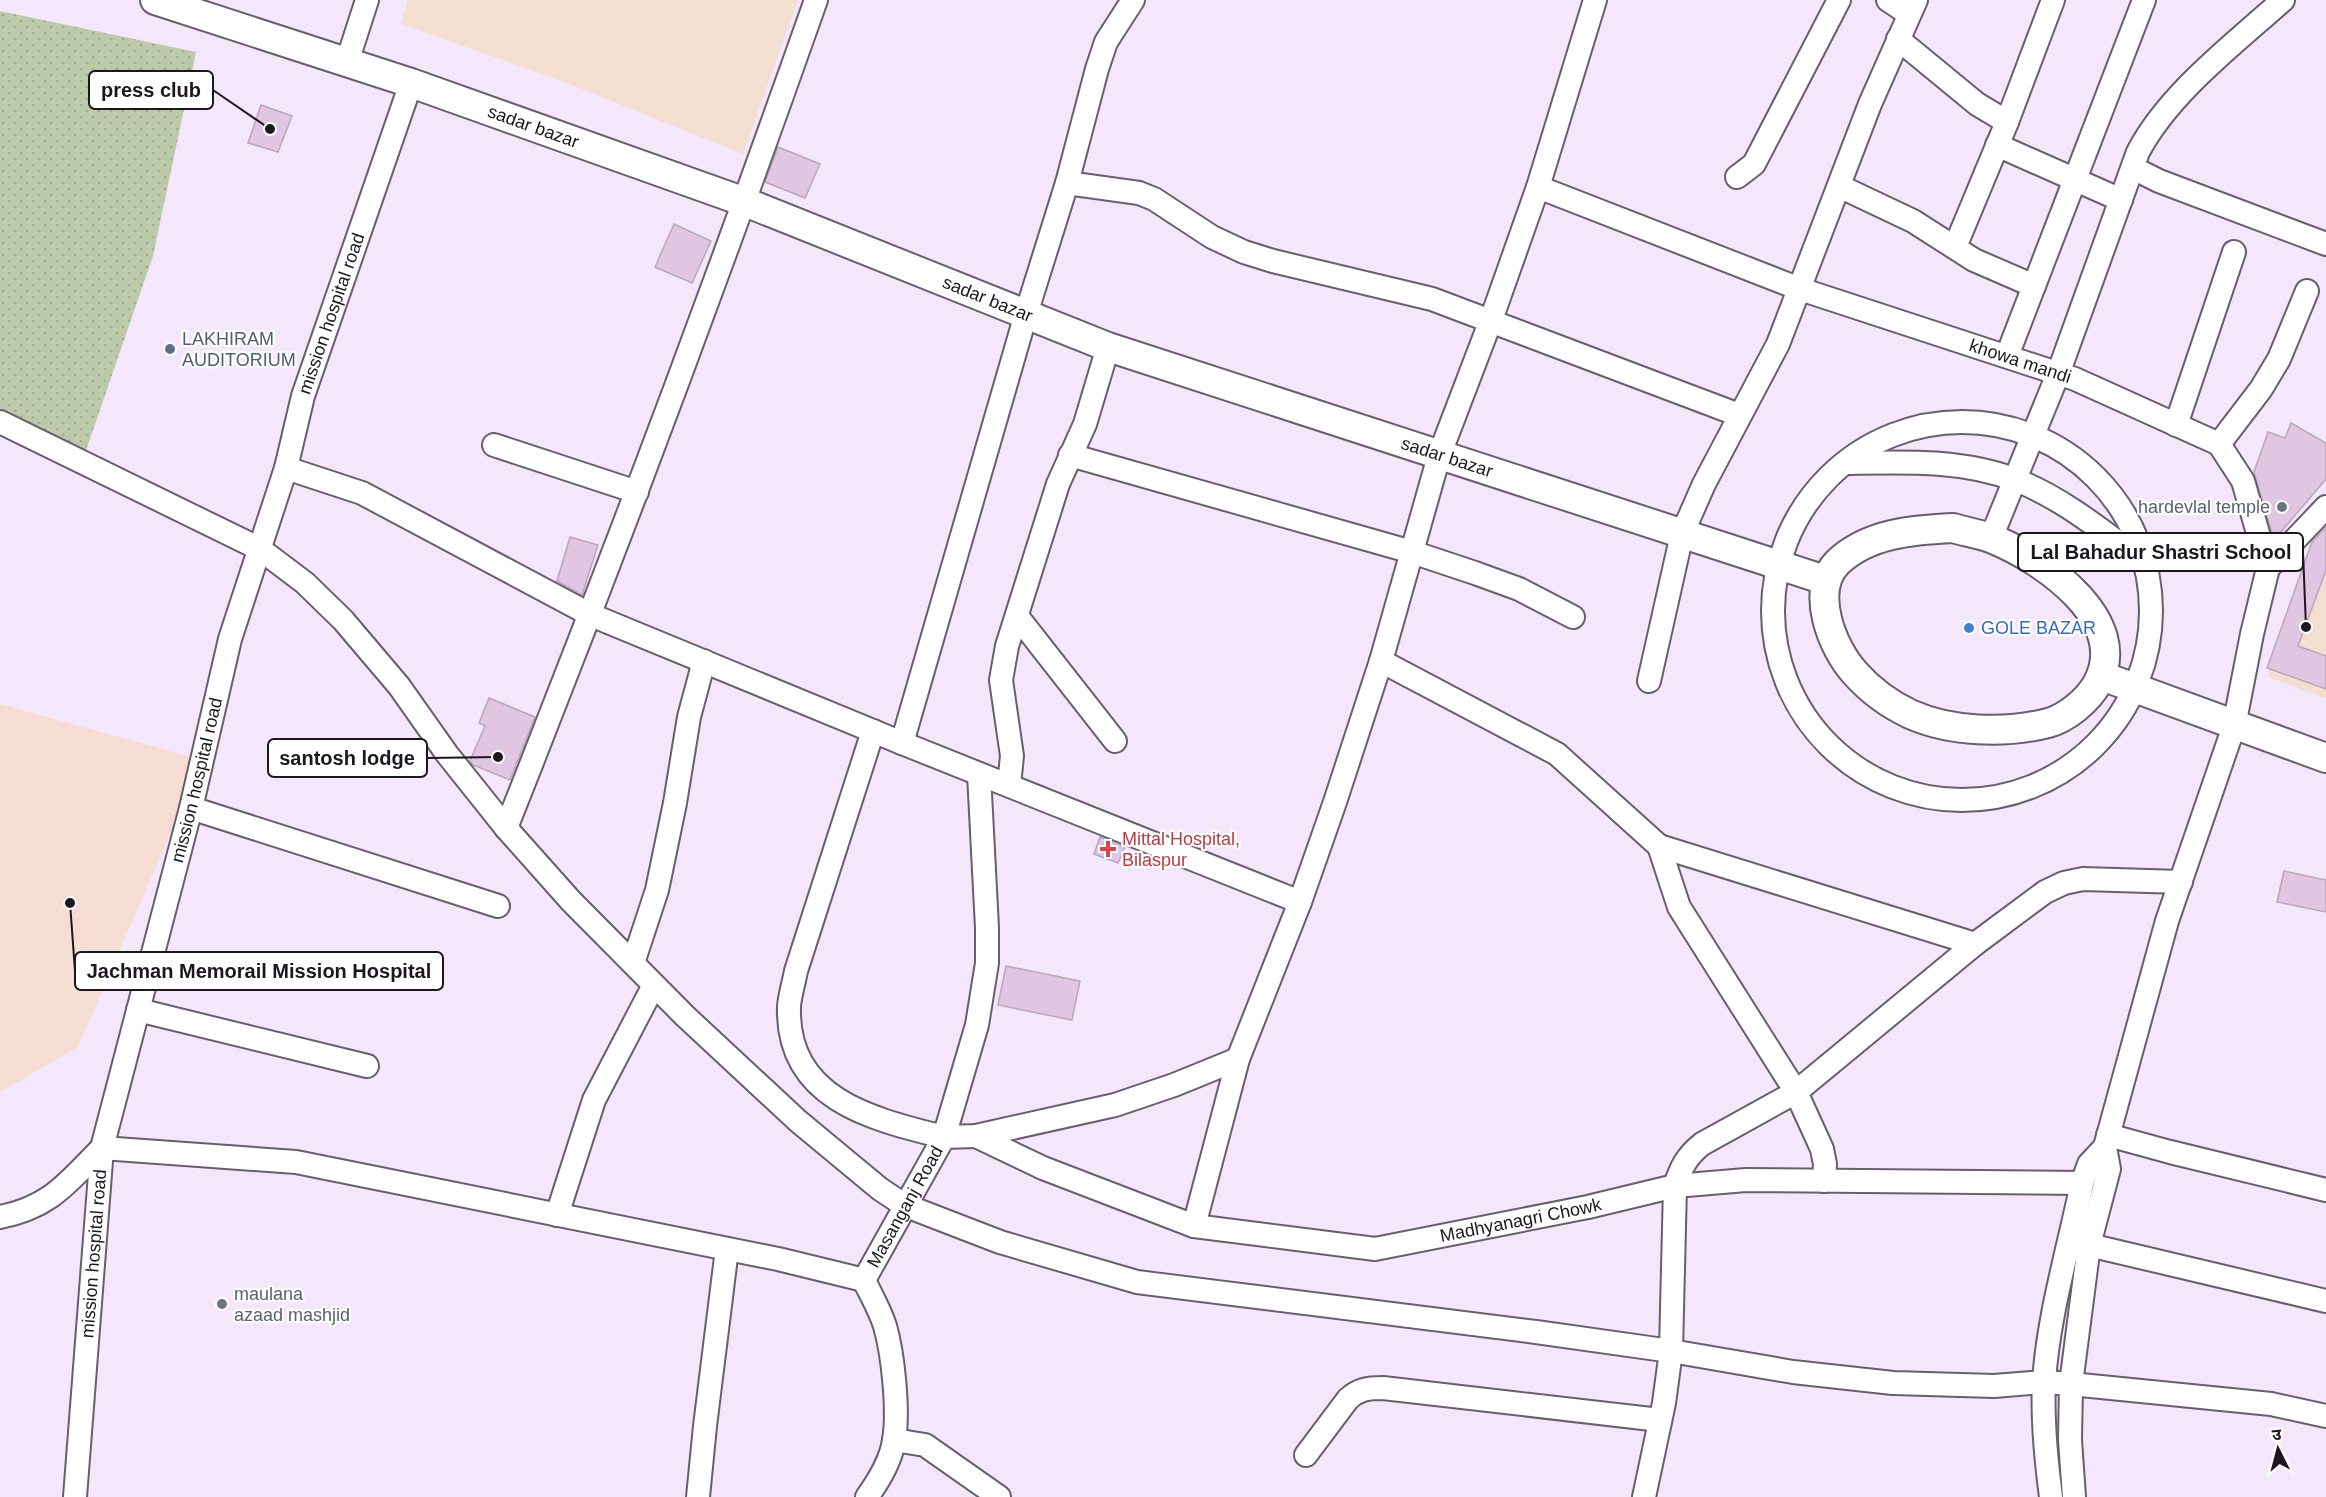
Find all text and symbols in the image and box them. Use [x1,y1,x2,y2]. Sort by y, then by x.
callout: press club [89,71,213,109]
text: press club [101,79,201,101]
street label: sadar bazar [485,101,582,152]
street label: mission hospital road [294,230,368,397]
street label: sadar bazar [940,272,1036,326]
place label: LAKHIRAM AUDITORIUM [182,329,296,370]
street label: khowa mandi [1967,335,2074,387]
marker: LAKHIRAM AUDITORIUM [163,342,177,356]
street label: sadar bazar [1399,433,1495,481]
place label: hardevlal temple [2138,497,2270,517]
marker: hardevlal temple [2275,500,2289,514]
callout: Lal Bahadur Shastri School [2018,533,2303,571]
text: Lal Bahadur Shastri School [2030,541,2292,563]
place label: GOLE BAZAR [1981,618,2096,638]
marker: GOLE BAZAR [1962,621,1976,635]
street label: mission hospital road [167,696,226,865]
callout: santosh lodge [268,739,427,777]
text: santosh lodge [279,747,415,769]
place label: Mittal Hospital, Bilaspur [1122,829,1240,870]
marker: Mittal Hospital, Bilaspur [1099,840,1117,858]
callout: Jachman Memorail Mission Hospital [75,952,443,990]
text: Jachman Memorail Mission Hospital [87,960,431,982]
street label: Masanganj Road [863,1142,947,1271]
street label: mission hospital road [77,1169,110,1339]
street label: Madhyanagri Chowk [1438,1194,1604,1246]
place label: maulana azaad mashjid [234,1284,350,1325]
marker: maulana azaad mashjid [215,1297,229,1311]
north arrow [2248,1419,2308,1479]
text: उ [2271,1426,2283,1444]

